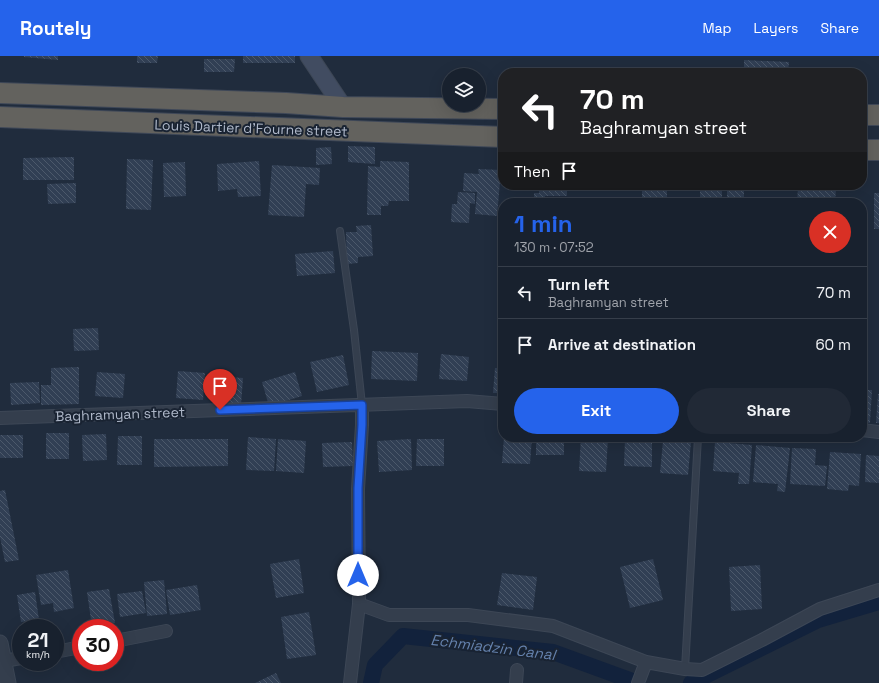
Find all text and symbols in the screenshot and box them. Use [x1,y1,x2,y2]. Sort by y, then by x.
text: Routely [20,16,91,41]
text: Map [702,19,732,37]
text: Layers [754,19,798,37]
text: Share [820,19,859,37]
map controls [442,68,486,112]
button: layers [442,68,486,112]
text: 70 m [580,81,645,117]
icon: left [514,84,566,136]
street label: Louis Dartier d'Fourne street [154,116,348,140]
text: Baghramyan street [580,116,747,139]
icon: arrive [558,160,580,182]
text: Then [514,162,550,181]
text: 1 min [514,208,573,239]
button: close [809,211,851,253]
text: 130 m · 07:52 [514,239,594,256]
text: Turn left [548,275,610,294]
icon: left [514,282,536,304]
text: 70 m [816,283,851,302]
text: Baghramyan street [548,294,669,311]
icon: arrive [514,334,536,356]
text: Arrive at destination [548,335,696,354]
text: 60 m [815,335,851,354]
pin [203,369,237,410]
icon: arrive [209,375,231,397]
button: Exit [514,388,679,434]
button: Share [687,388,851,434]
street label: Baghramyan street [55,403,185,425]
position arrow [337,554,379,596]
speed limit sign: 30 [72,619,124,671]
text: 21 [28,627,48,653]
water label: Echmiadzin Canal [430,630,559,664]
text: km/h [26,648,50,661]

